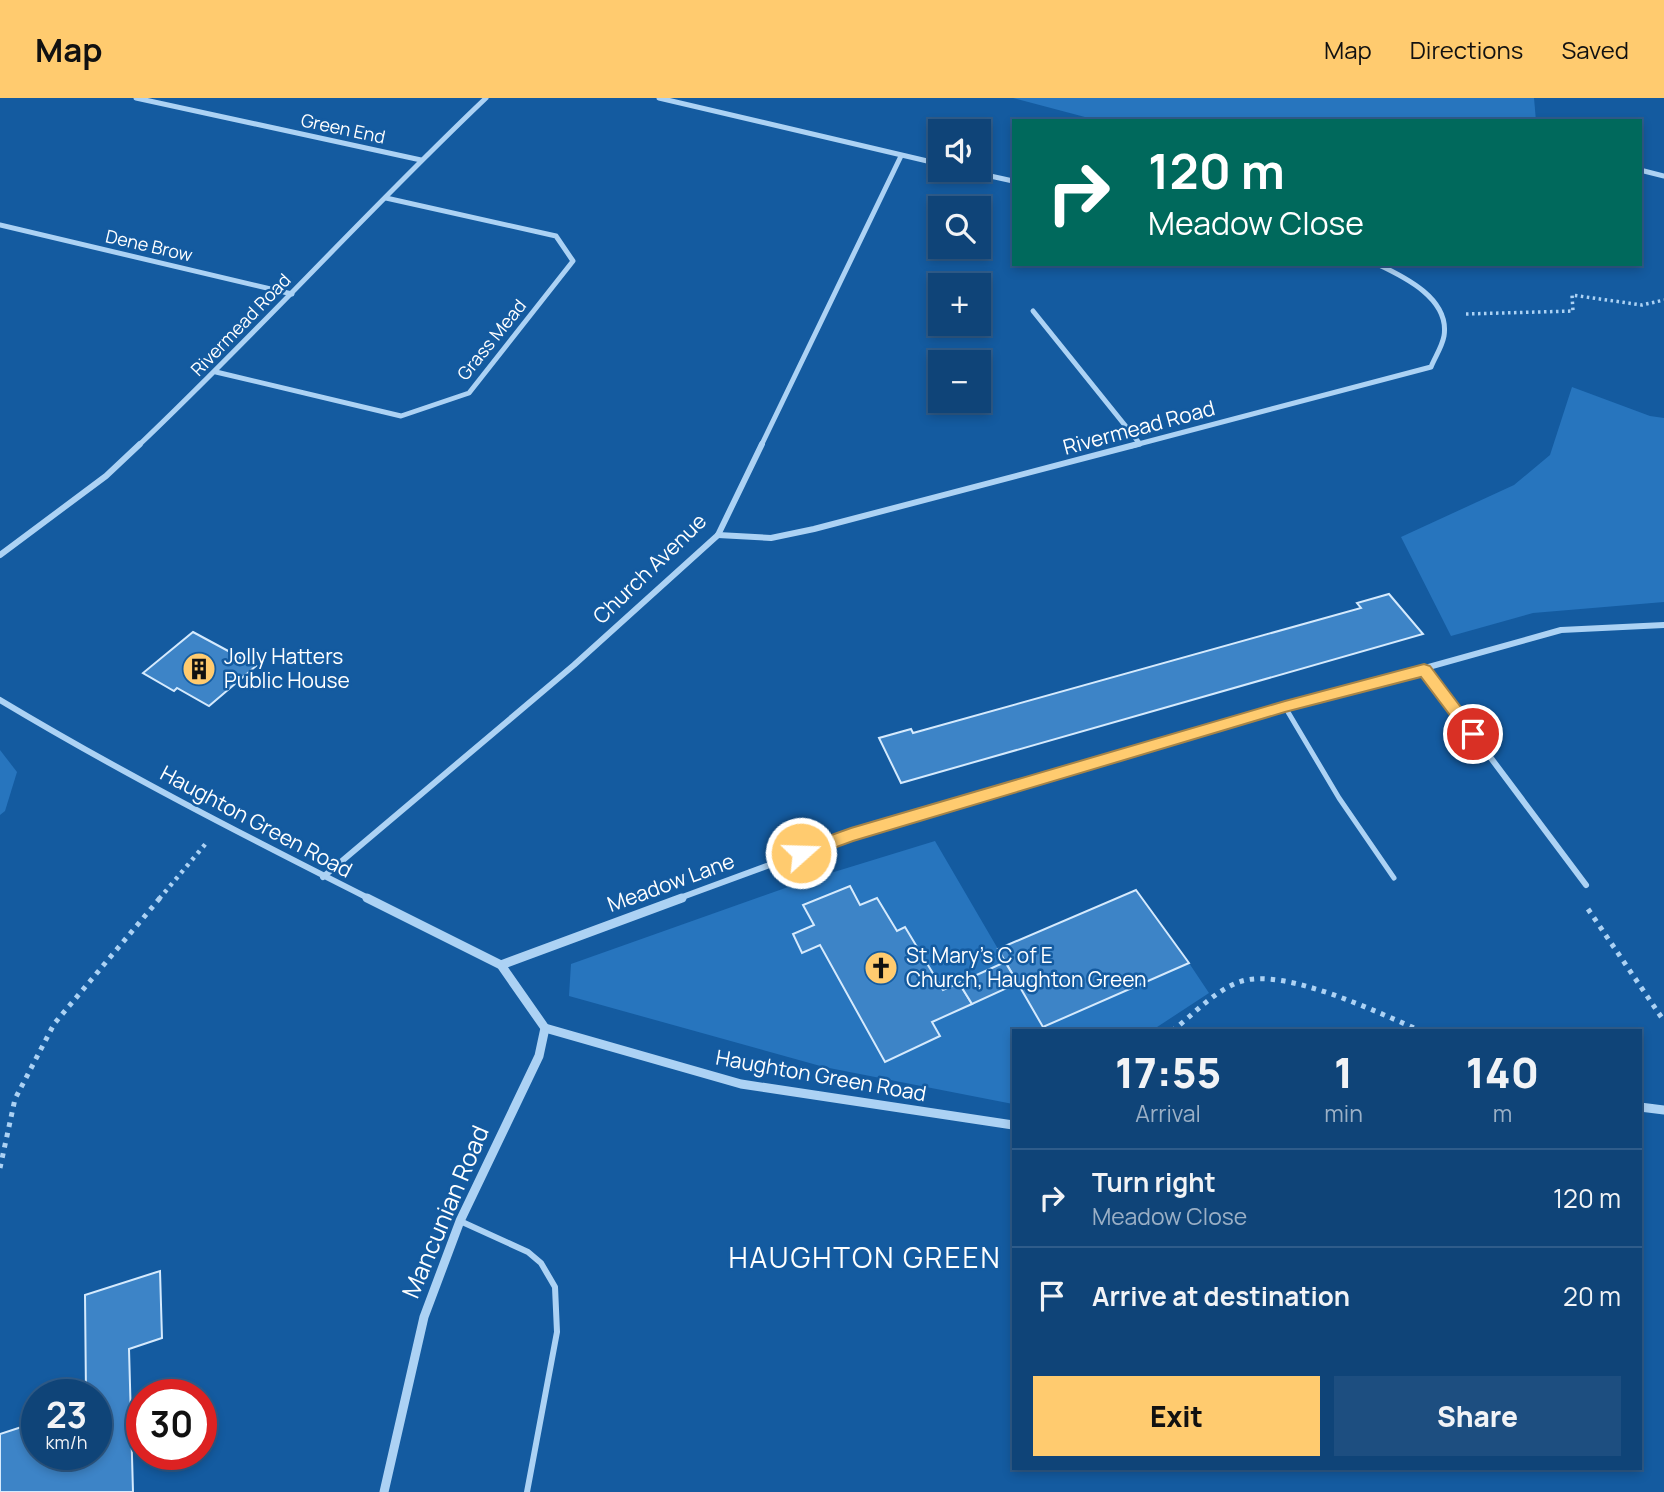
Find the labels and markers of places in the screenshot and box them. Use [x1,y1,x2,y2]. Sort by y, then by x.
place label: Jolly Hatters Public House [224,642,350,694]
building icon: Jolly Hatters Public House [180,650,218,688]
pin [1443,704,1503,764]
place label: St Mary's C of E Church, Haughton Green [906,941,1147,993]
church icon: St Mary's C of E Church, Haughton Green [862,949,900,987]

